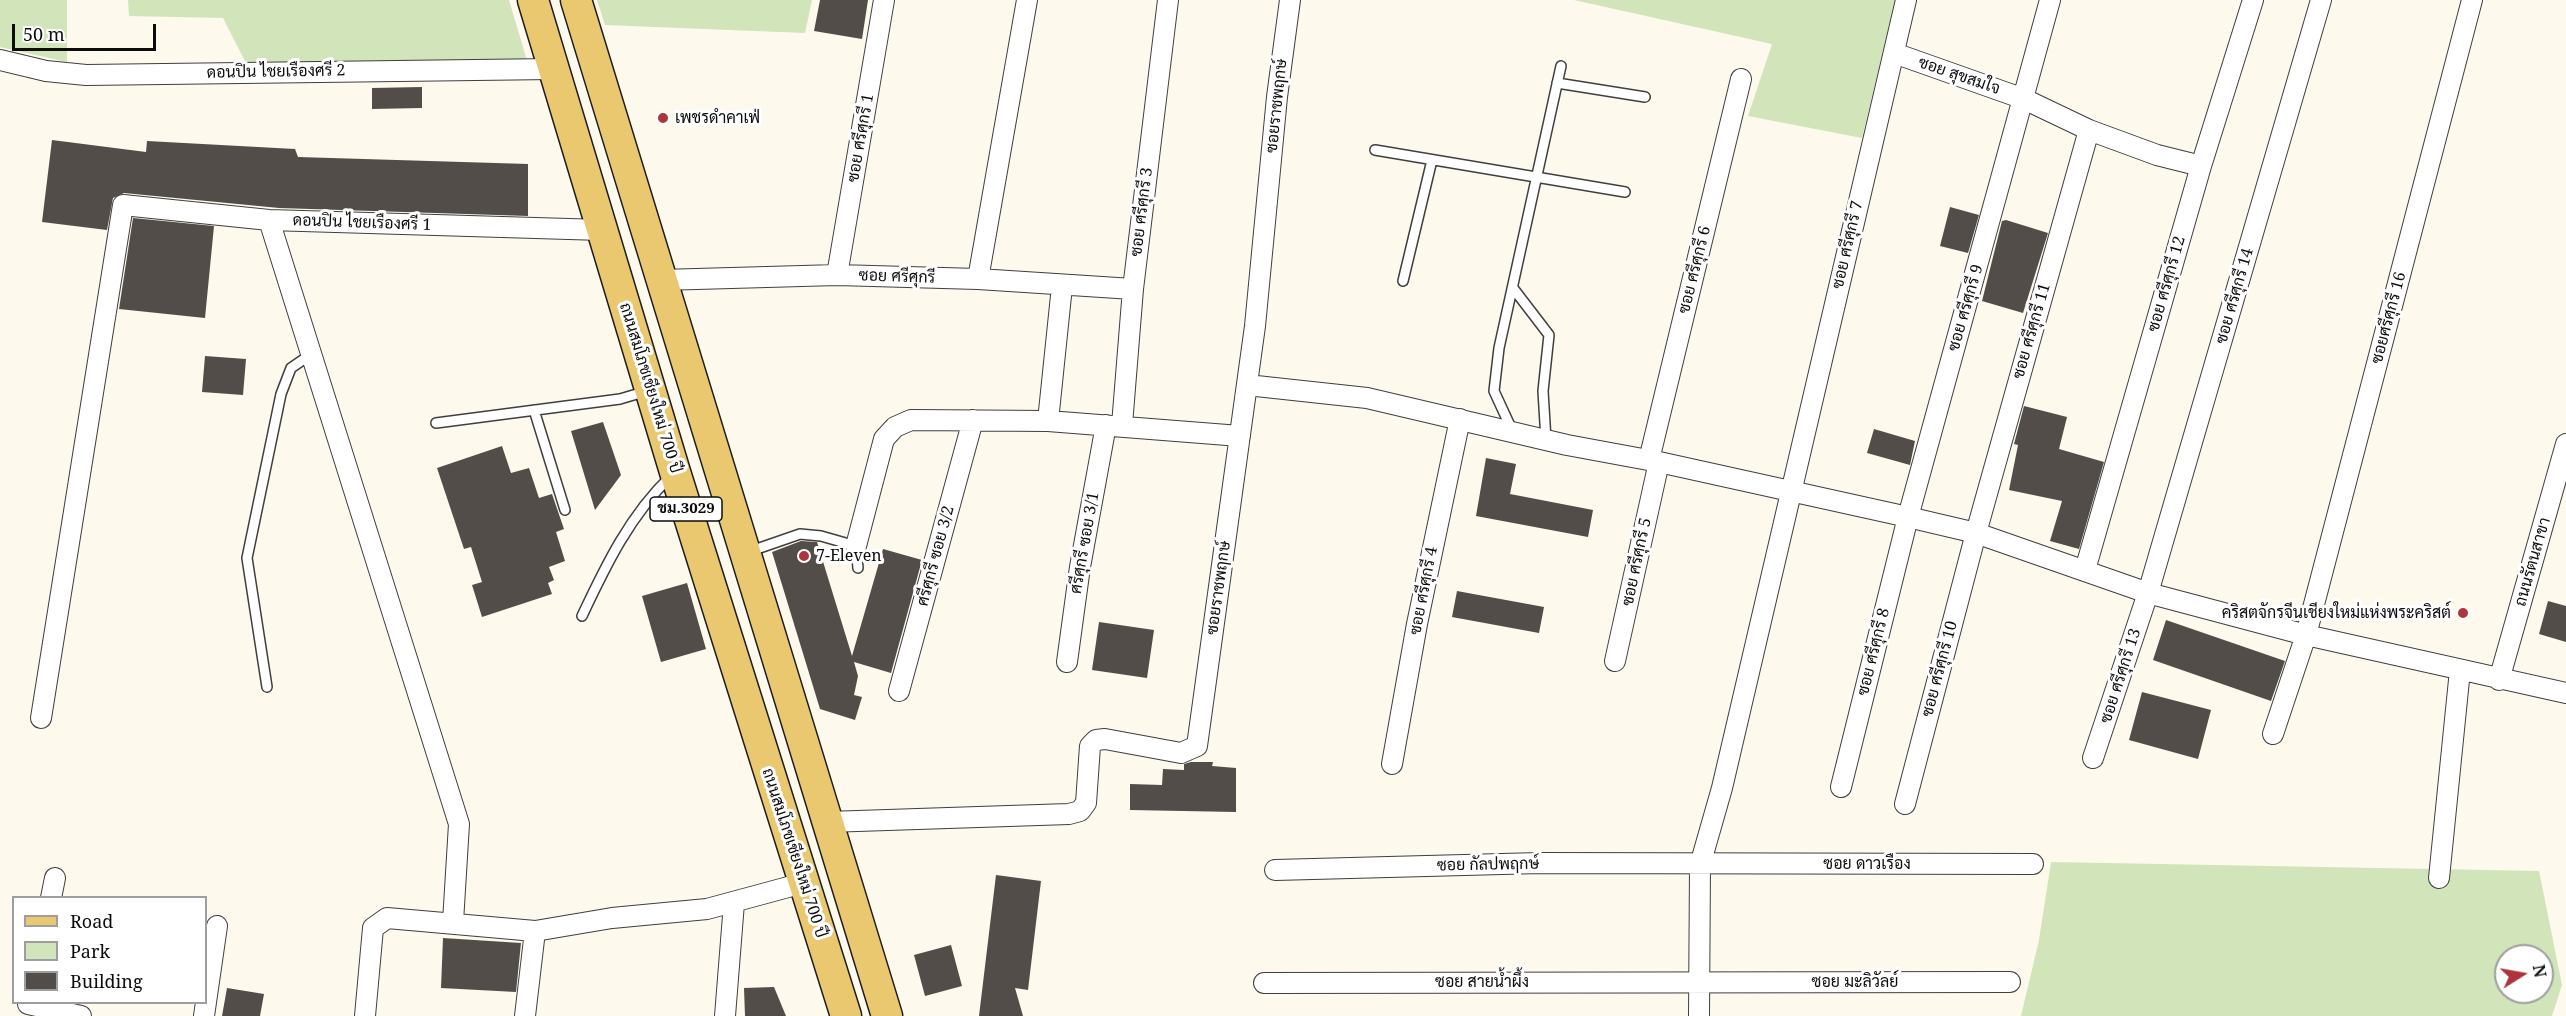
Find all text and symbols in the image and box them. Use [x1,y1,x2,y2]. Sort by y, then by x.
scale bar [15,12,159,50]
text: 50 m [23,22,65,46]
street label: ซอย สุขสมใจ [1916,53,2002,99]
street label: ซอยราชพฤกษ์ [1263,58,1291,154]
street label: ดอนปิน ไชยเรืองศรี 2 [206,61,346,83]
street label: ซอย ศรีศุกรี 1 [844,92,878,184]
place label: เพชรดำคาเฟ่ [675,108,760,128]
marker: เพชรดำคาเฟ่ [656,111,670,125]
street label: ซอย ศรีศุกรี 3 [1127,166,1157,258]
street label: ซอย ศรีศุกรี 7 [1829,199,1867,291]
street label: ดอนปิน ไชยเรืองศรี 1 [292,211,432,235]
street label: ซอย ศรีศุกรี 6 [1675,224,1715,316]
street label: ซอย ศรีศุกรี 12 [2144,234,2190,334]
street label: ซอย ศรีศุกรี 14 [2212,246,2258,346]
street label: ซอย ศรีศุกรี 9 [1944,262,1988,354]
street label: ซอย ศรีศุกรี [858,266,936,288]
street label: ซอยศรีศุกรี 16 [2368,270,2410,366]
street label: ซอย ศรีศุกรี 11 [2009,281,2055,381]
street label: ถนนสมโภชเชียงใหม่ 700 ปี [615,300,685,476]
street label: ศรีศุกรี ซอย 3/1 [1067,491,1103,595]
road number: ชม.3029 [650,497,722,521]
street label: ศรีศุกรี ซอย 3/2 [913,504,959,608]
street label: ถนนรัตนสาขา [2511,515,2555,609]
street label: ซอย ศรีศุกรี 5 [1618,516,1656,608]
street label: ซอยราชพฤกษ์ [1203,540,1235,636]
street label: ซอย ศรีศุกรี 4 [1406,545,1442,637]
place label: 7-Eleven [816,546,882,566]
marker: 7-Eleven [797,549,811,563]
place label: คริสตจักรจีนเชียงใหม่แห่งพระคริสต์ [2222,603,2451,623]
street label: ซอย ศรีศุกรี 8 [1854,606,1894,698]
marker: คริสตจักรจีนเชียงใหม่แห่งพระคริสต์ [2456,606,2470,620]
street label: ซอย ศรีศุกรี 10 [1918,619,1962,719]
street label: ซอย ศรีศุกรี 13 [2097,626,2145,726]
street label: ถนนสมโภชเชียงใหม่ 700 ปี [757,766,831,940]
street label: ซอย ดาวเรือง [1823,854,1911,874]
street label: ซอย กัลปพฤกษ์ [1437,855,1539,875]
legend [12,896,207,1004]
text: Road [70,909,113,933]
text: Park [70,939,110,963]
north arrow [2494,944,2554,1004]
text: N [2528,963,2552,979]
text: Building [70,969,143,993]
street label: ซอย สายน้ำผึ้ง [1435,972,1529,992]
street label: ซอย มะลิวัลย์ [1812,972,1898,992]

